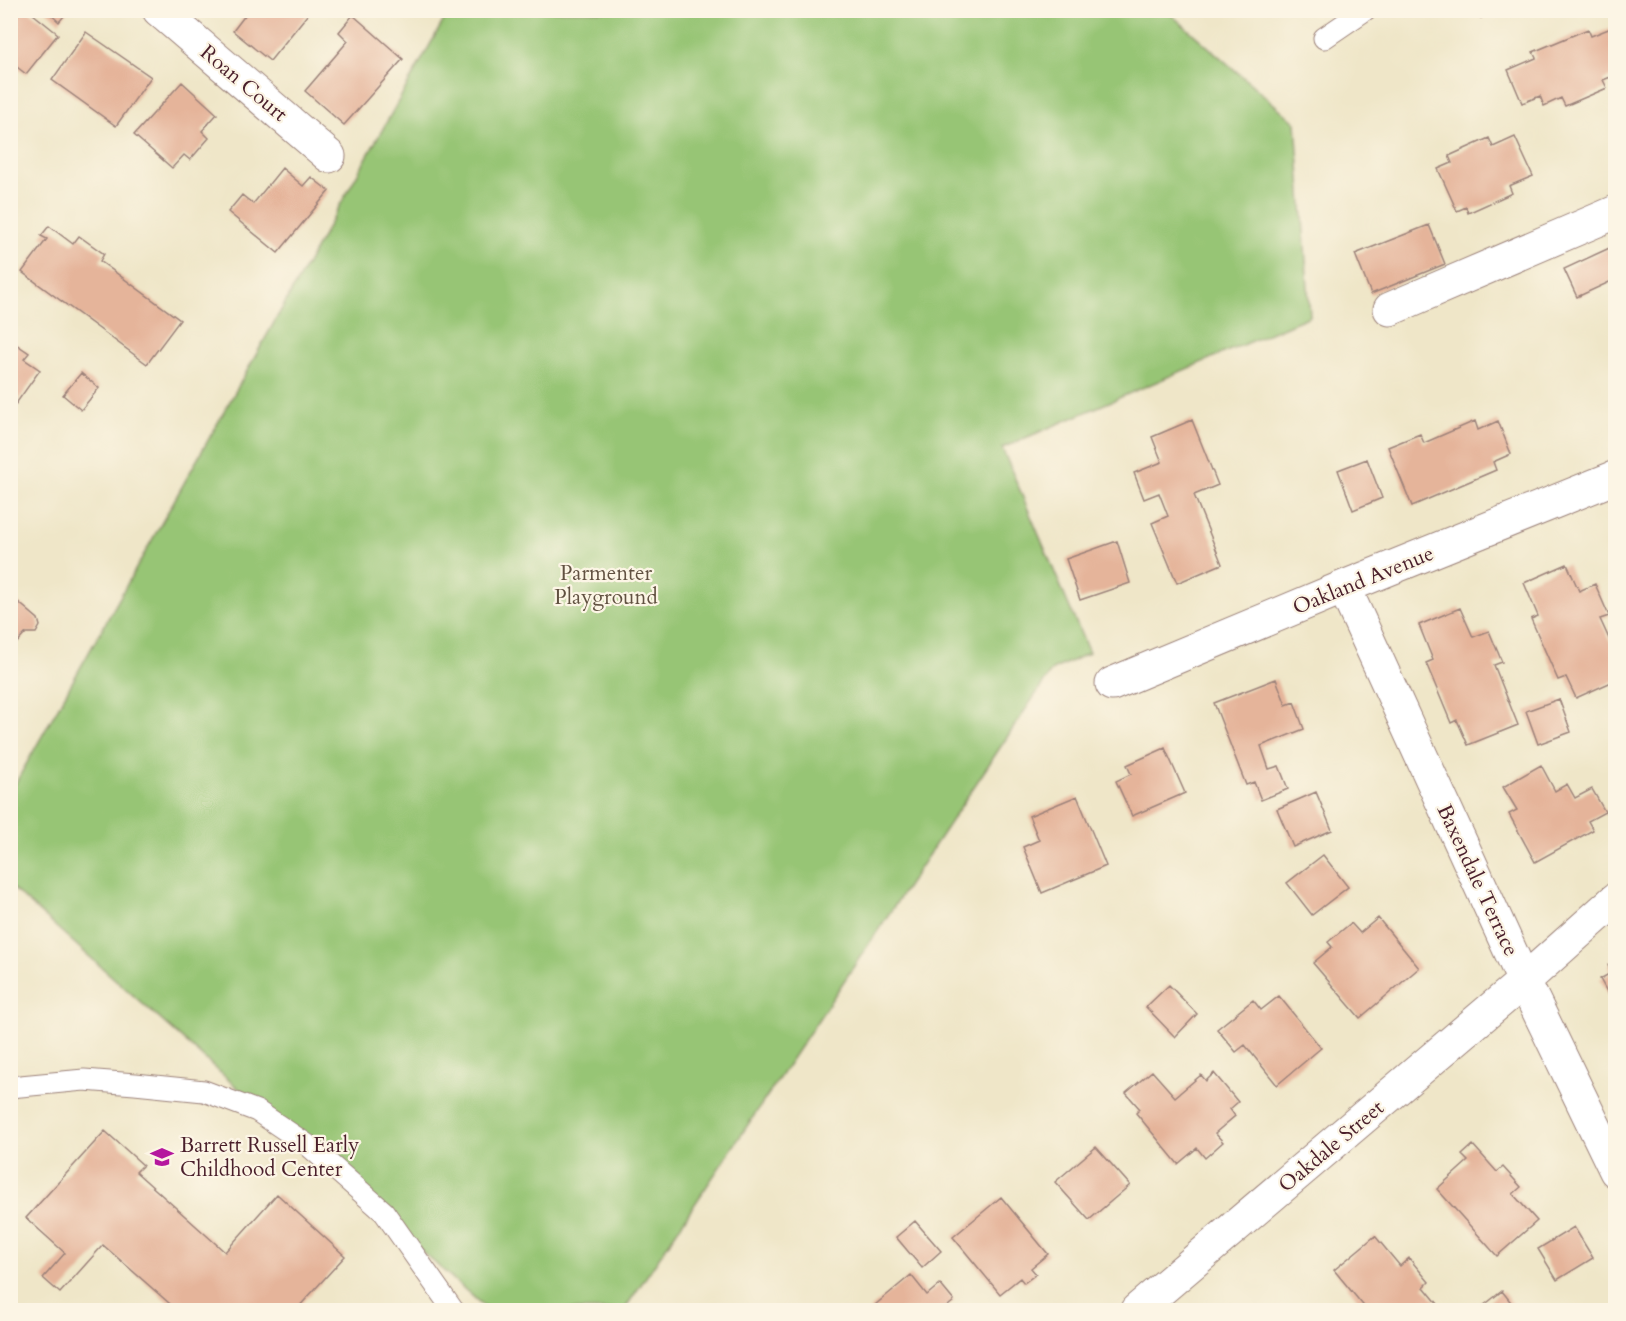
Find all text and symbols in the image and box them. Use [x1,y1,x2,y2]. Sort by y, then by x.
street label: Roan Court [194,38,294,129]
street label: Oakland Avenue [1288,539,1438,622]
park label: Parmenter Playground [554,559,658,612]
street label: Baxendale Terrace [1430,800,1525,961]
street label: Oakdale Street [1272,1093,1391,1199]
place label: Barrett Russell Early Childhood Center [180,1131,359,1184]
school or university icon: Barrett Russell Early Childhood Center [149,1144,175,1170]

